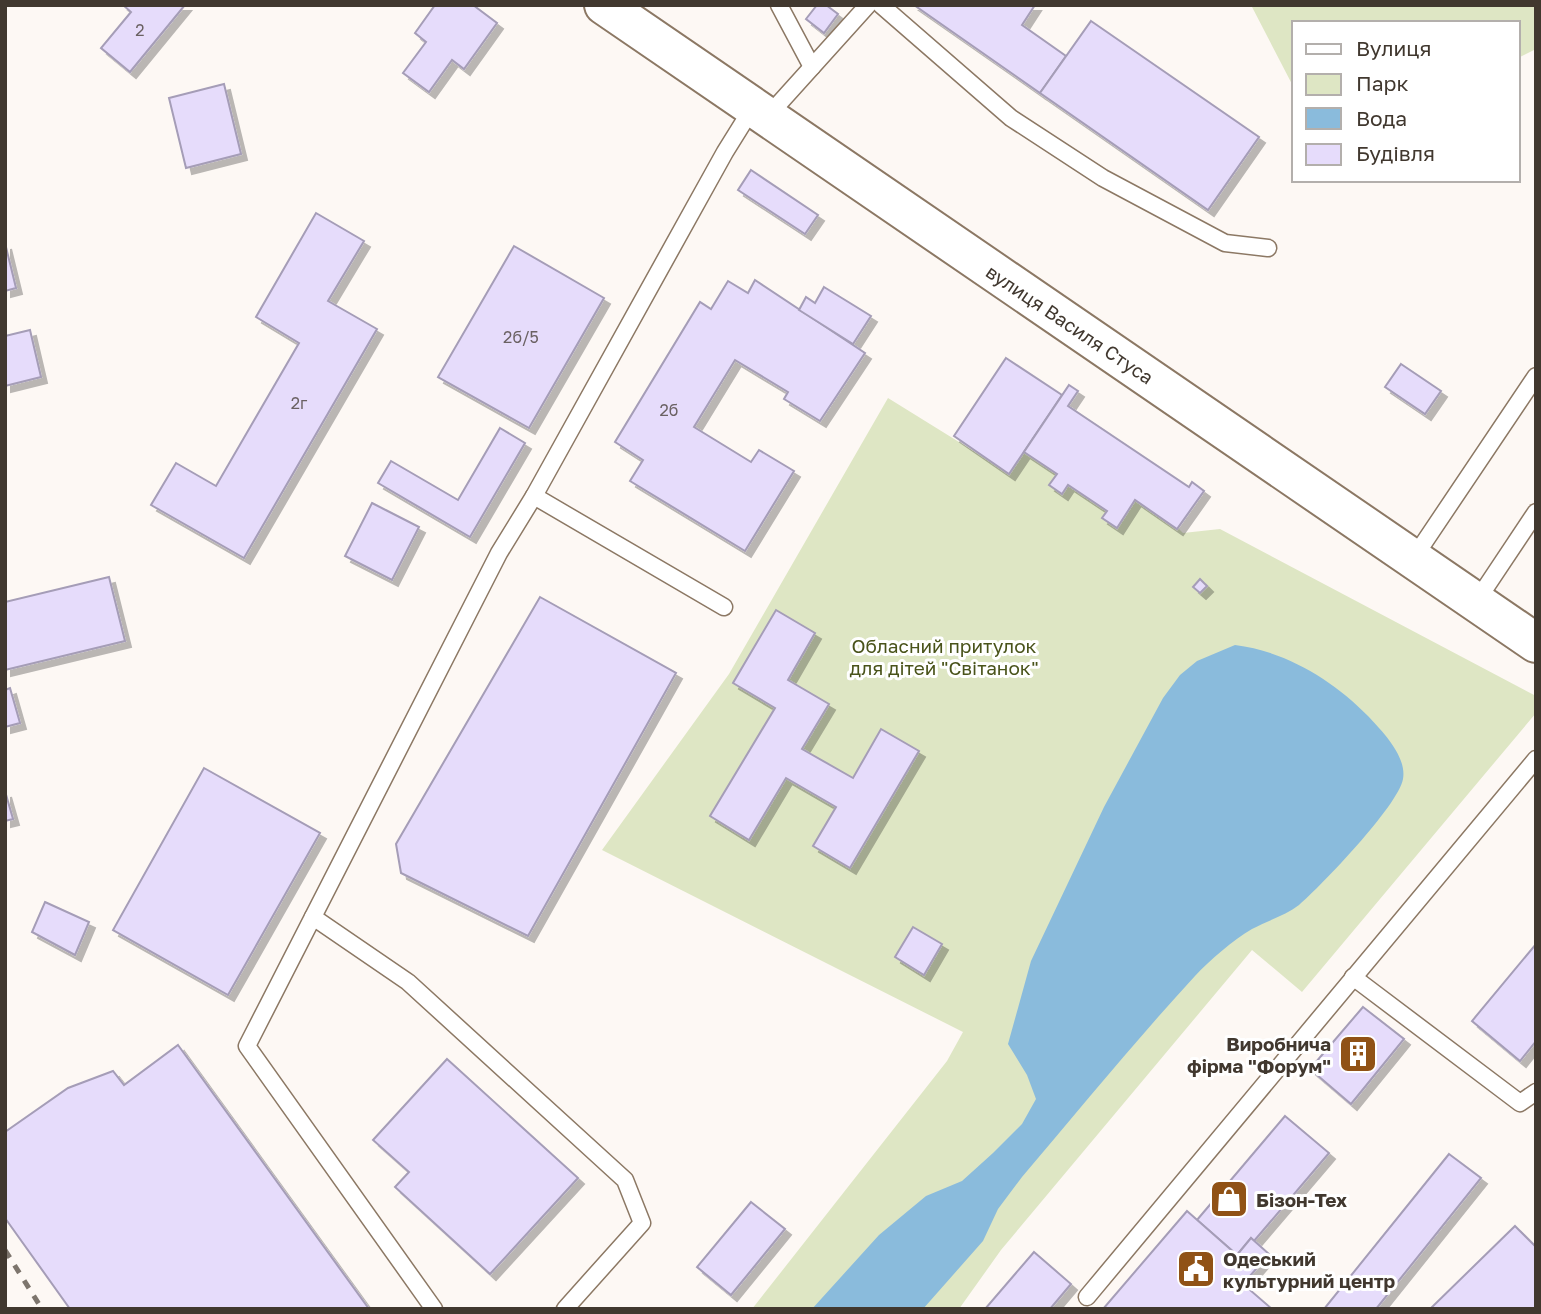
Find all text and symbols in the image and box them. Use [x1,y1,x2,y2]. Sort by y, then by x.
house number: 2 [135,20,145,40]
legend [1292,21,1520,182]
text: Вулиця [1356,35,1432,61]
text: Парк [1356,70,1409,96]
text: Вода [1356,105,1407,131]
text: Будівля [1356,140,1435,166]
street label: вулиця Василя Стуса [982,259,1158,389]
house number: 2б/5 [503,327,539,347]
house number: 2г [291,393,308,413]
house number: 2б [660,400,678,420]
park label: Обласний притулок для дітей "Світанок" [849,634,1039,679]
place label: Виробнича фірма "Форум" [1187,1032,1331,1077]
building icon: Виробнича фірма "Форум" [1337,1033,1379,1075]
shop icon: Бізон-Тех [1208,1178,1250,1220]
place label: Бізон-Тех [1256,1188,1347,1211]
place label: Одеський культурний центр [1223,1247,1396,1292]
public building icon: Одеський культурний центр [1175,1248,1217,1290]

